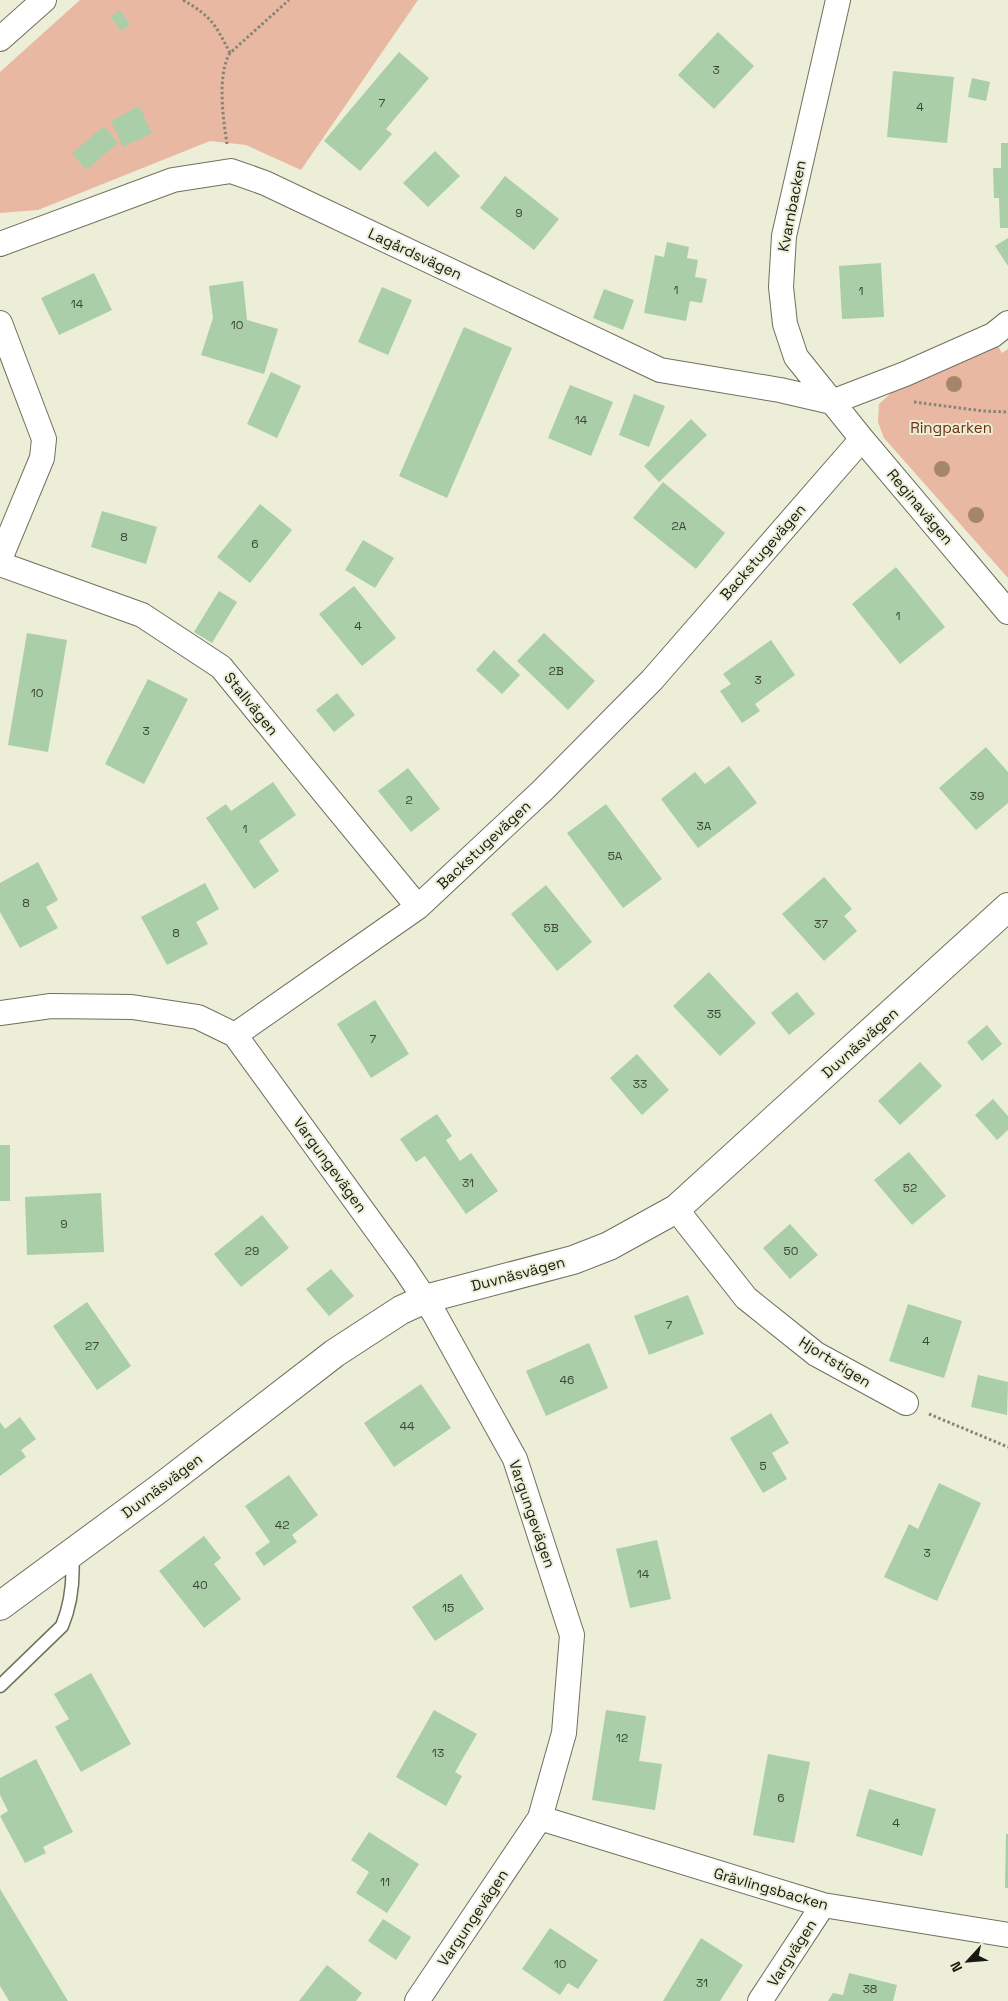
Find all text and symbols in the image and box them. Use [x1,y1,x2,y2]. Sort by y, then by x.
house number: 3 [712,62,720,78]
house number: 7 [379,95,386,111]
house number: 4 [916,99,924,115]
street label: Kvarnbacken [773,159,810,253]
house number: 9 [515,205,523,221]
street label: Lagårdsvägen [365,223,465,284]
house number: 1 [673,282,679,298]
house number: 1 [858,283,864,299]
house number: 14 [71,296,84,312]
house number: 10 [231,317,243,333]
house number: 14 [575,412,588,428]
park label: Ringparken [910,418,992,437]
street label: Reginavägen [883,465,958,548]
street label: Backstugevägen [716,500,810,604]
house number: 2A [672,518,687,534]
house number: 8 [120,529,128,545]
house number: 6 [251,536,259,552]
house number: 1 [895,608,901,624]
house number: 4 [354,618,362,634]
house number: 2B [548,663,564,679]
street label: Stallvägen [220,668,283,739]
house number: 3 [754,672,762,688]
house number: 10 [31,685,43,701]
house number: 3 [142,723,150,739]
house number: 39 [970,788,984,804]
house number: 2 [405,792,413,808]
street label: Backstugevägen [433,796,534,893]
house number: 3A [697,818,712,834]
house number: 1 [242,821,248,837]
house number: 5A [608,848,623,864]
house number: 8 [22,895,30,911]
house number: 37 [814,916,828,932]
house number: 5B [543,920,559,936]
house number: 8 [172,925,180,941]
street label: Duvnäsvägen [817,1003,902,1082]
house number: 35 [707,1006,721,1022]
house number: 7 [370,1031,377,1047]
house number: 33 [633,1076,647,1092]
street label: Vargungevägen [290,1113,371,1216]
house number: 31 [462,1175,474,1191]
house number: 52 [903,1180,917,1196]
house number: 9 [60,1216,68,1232]
house number: 29 [245,1243,259,1259]
house number: 50 [784,1243,798,1259]
street label: Duvnäsvägen [469,1252,567,1295]
house number: 7 [666,1317,673,1333]
street label: Hjortstigen [796,1332,875,1391]
house number: 4 [922,1333,930,1349]
house number: 27 [85,1338,99,1354]
house number: 46 [560,1372,574,1388]
house number: 44 [399,1418,415,1434]
street label: Duvnäsvägen [117,1449,206,1522]
street label: Vargungevägen [505,1457,560,1570]
house number: 5 [759,1458,767,1474]
house number: 42 [275,1517,289,1533]
house number: 3 [923,1545,931,1561]
house number: 14 [637,1566,650,1582]
house number: 40 [192,1577,208,1593]
house number: 15 [442,1600,454,1616]
house number: 12 [616,1730,628,1746]
house number: 13 [432,1745,444,1761]
house number: 6 [777,1790,785,1806]
house number: 4 [892,1815,900,1831]
street label: Grävlingsbacken [712,1863,831,1914]
street label: Vargungevägen [433,1866,512,1970]
house number: 11 [380,1874,390,1890]
street label: Vargvägen [763,1916,820,1990]
north arrow [943,1936,993,1986]
house number: 10 [554,1956,566,1972]
text: N [946,1959,966,1975]
house number: 31 [696,1975,708,1991]
house number: 38 [863,1981,877,1997]

